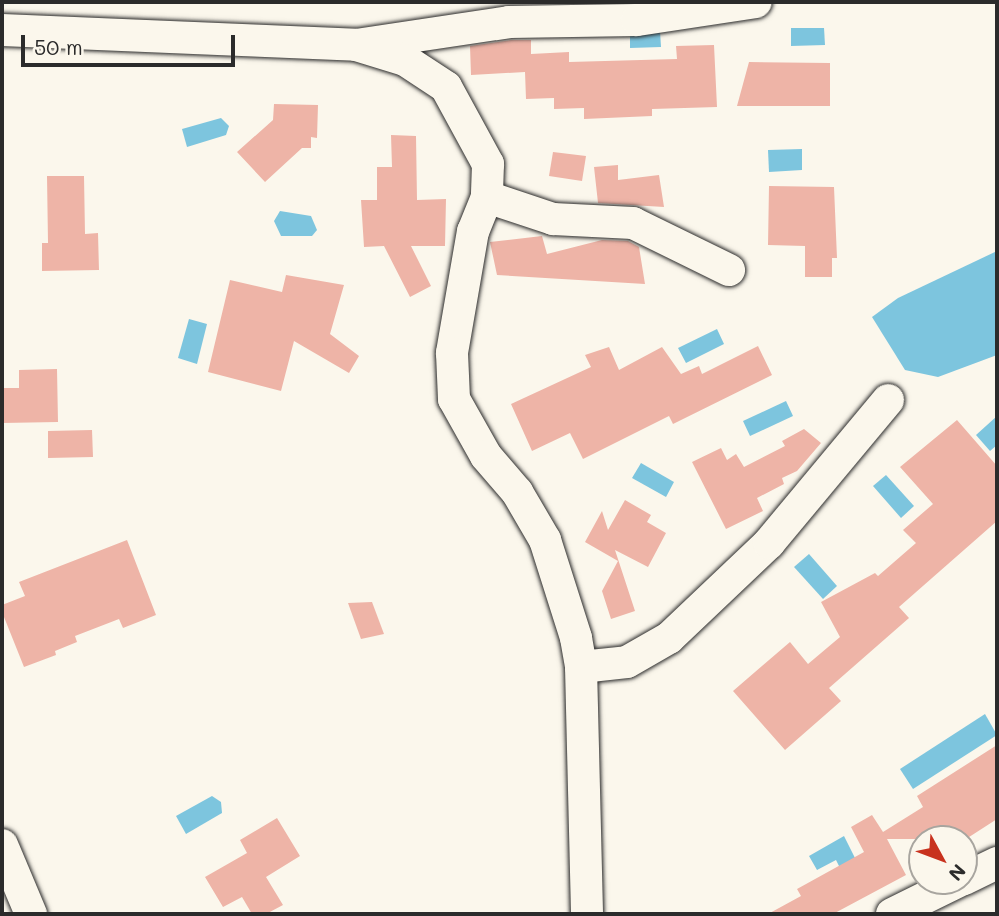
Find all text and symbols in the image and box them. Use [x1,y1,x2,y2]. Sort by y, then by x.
scale bar [24,21,238,65]
text: 50 m [34,33,83,60]
north arrow [908,825,978,895]
text: N [944,859,972,886]

